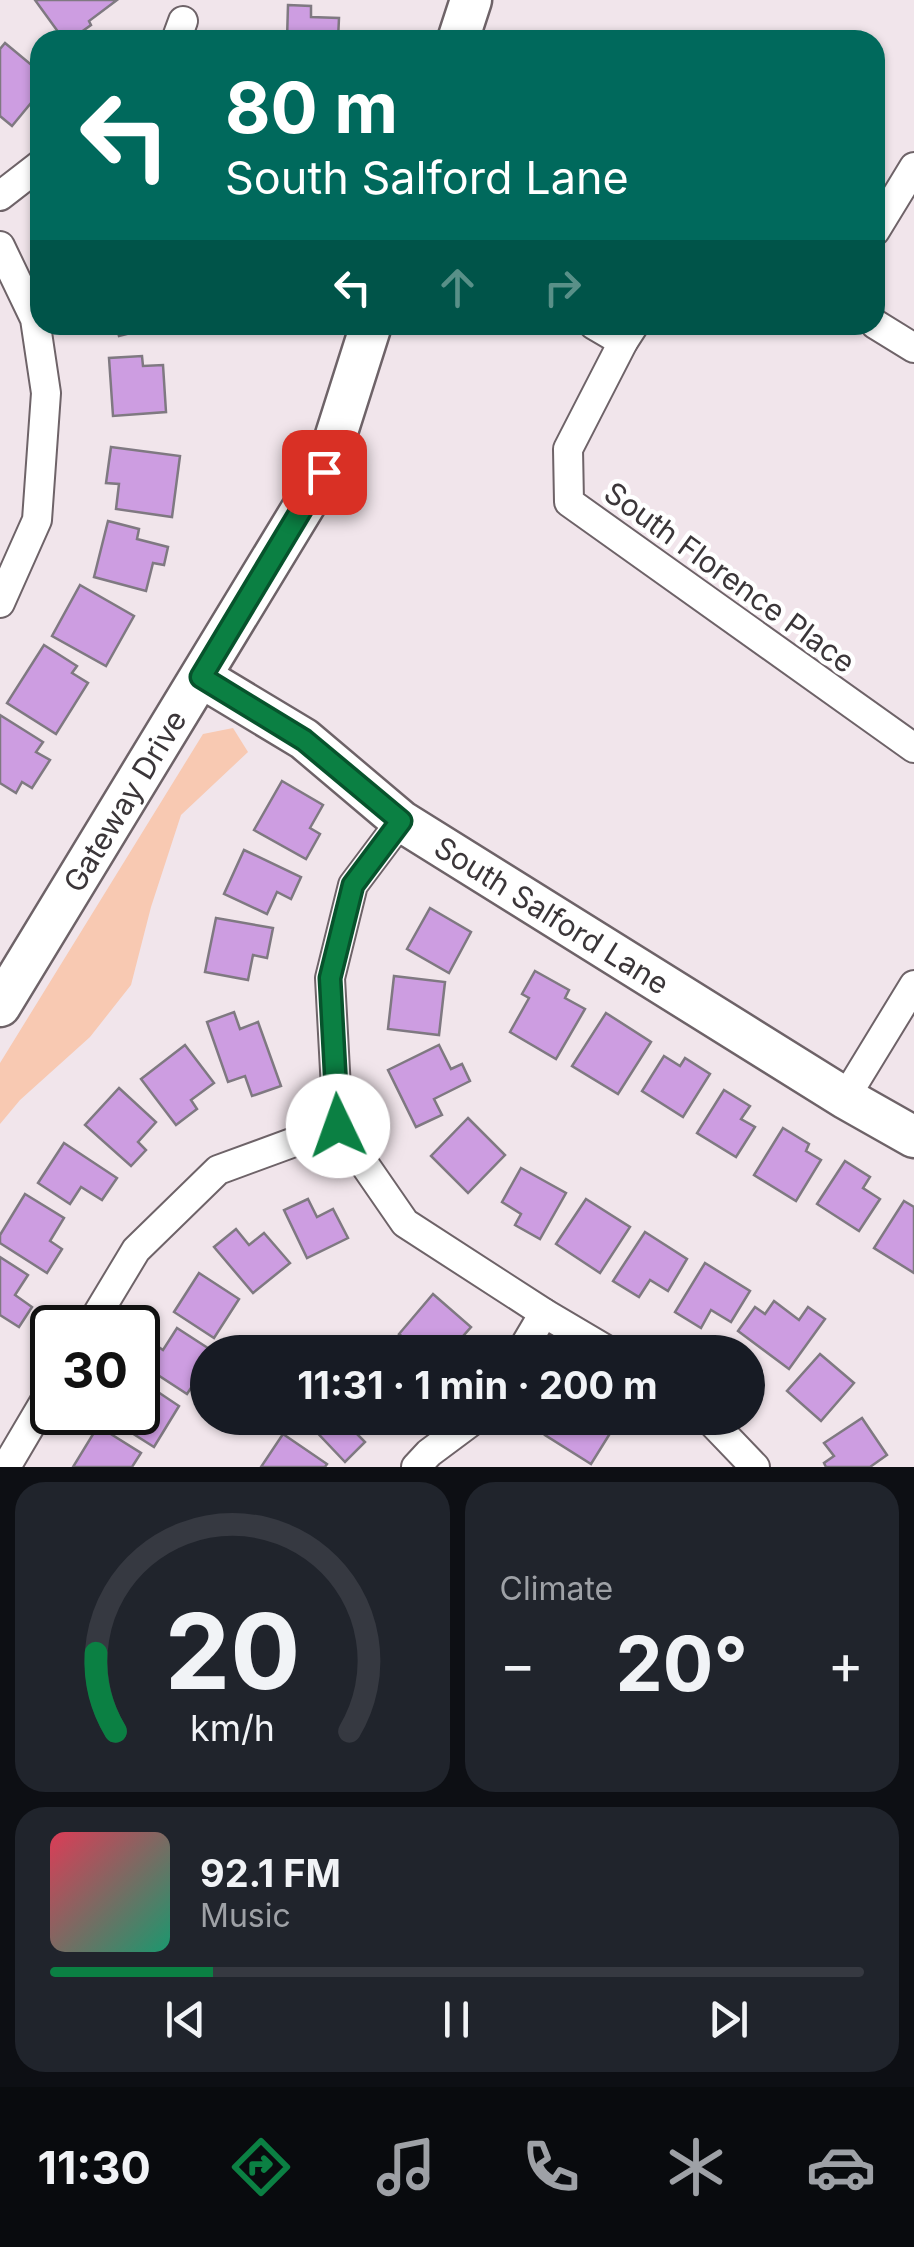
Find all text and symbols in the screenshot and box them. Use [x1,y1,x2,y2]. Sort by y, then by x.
text: 80 m [225,65,398,150]
icon: left [60,70,190,200]
text: South Salford Lane [225,150,629,205]
icon: left [325,260,380,315]
icon: ahead [430,260,485,315]
icon: right [535,260,590,315]
pin [282,430,367,515]
icon: arrive [297,445,352,500]
street label: South Florence Place [598,474,862,680]
street label: Gateway Drive [56,703,194,898]
street label: South Salford Lane [428,829,676,1002]
position arrow [286,1074,390,1178]
speed limit sign: 30 [30,1305,160,1435]
text: 11:31 · 1 min · 200 m [297,1362,658,1408]
text: Climate [500,1569,613,1608]
text: 20 [164,1588,300,1714]
text: 20° [616,1618,748,1709]
text: − [500,1631,536,1697]
text: + [828,1631,864,1697]
text: km/h [190,1706,275,1750]
text: 92.1 FM [200,1850,341,1896]
text: Music [200,1896,291,1935]
icon: previous [158,1992,213,2047]
icon: pause [429,1992,484,2047]
icon: next [701,1992,756,2047]
icon: directions [226,2132,296,2202]
icon: music [371,2132,441,2202]
icon: phone [516,2132,586,2202]
icon: climate [661,2132,731,2202]
icon: car [806,2132,876,2202]
text: 11:30 [38,2140,151,2195]

